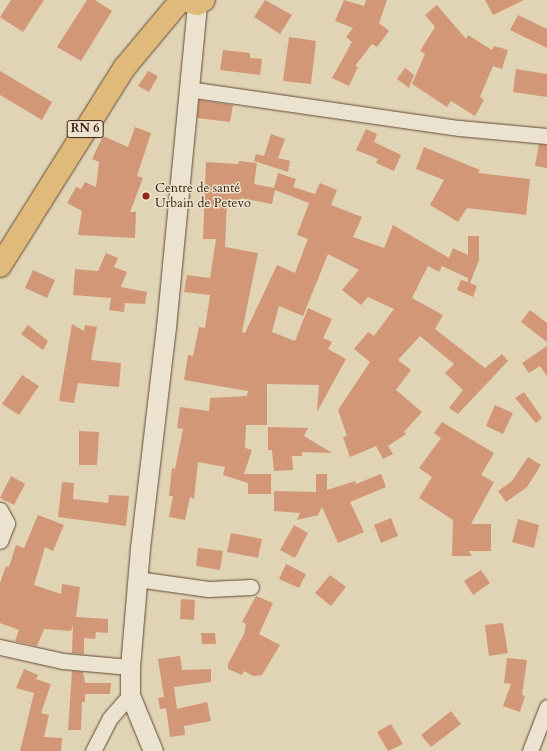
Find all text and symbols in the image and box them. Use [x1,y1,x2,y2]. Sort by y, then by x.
road number: RN 6 [66,119,104,139]
place label: Centre de santé Urbain de Petevo [155,181,251,212]
marker: Centre de santé Urbain de Petevo [140,190,152,202]

